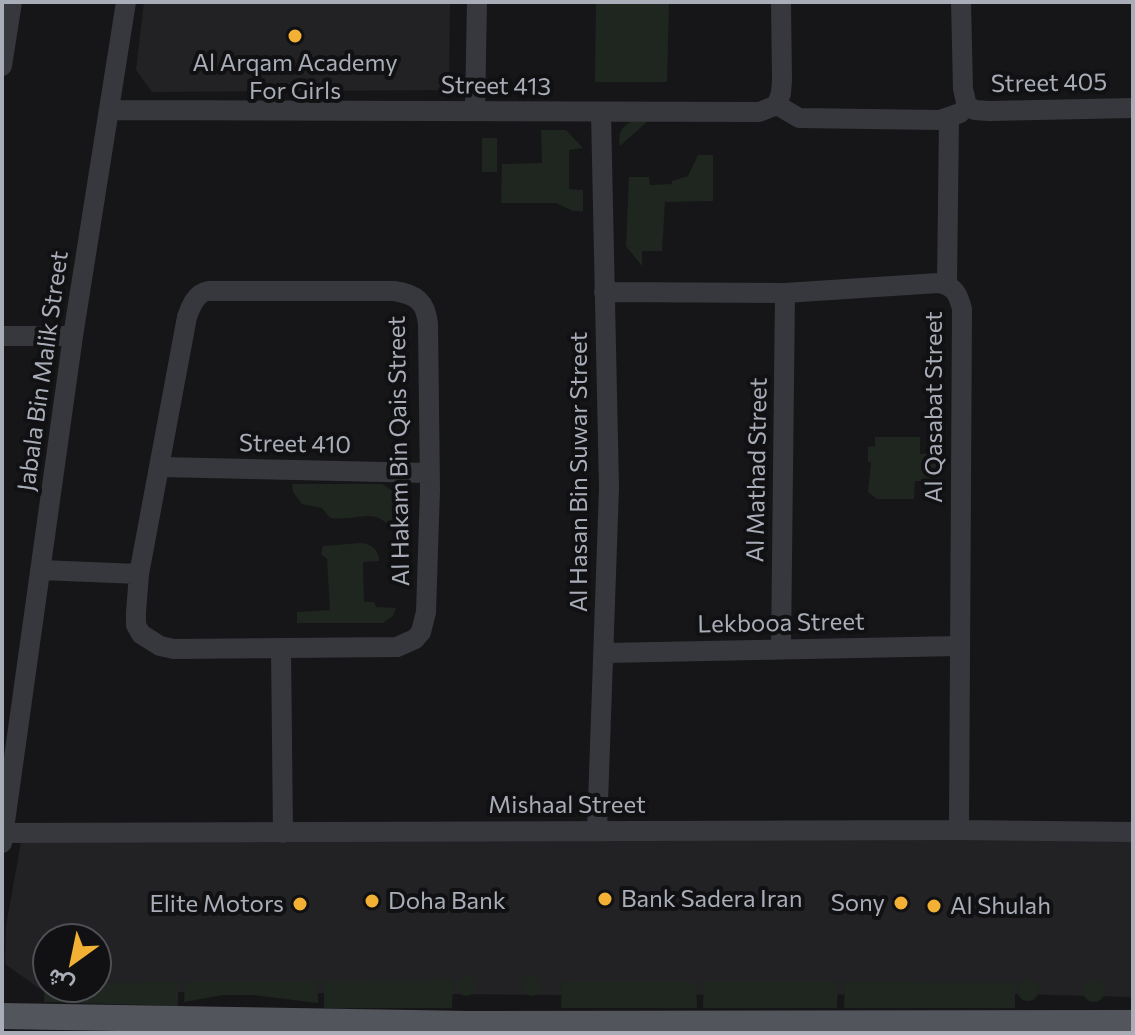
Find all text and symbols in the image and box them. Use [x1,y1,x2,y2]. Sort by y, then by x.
marker: Al Arqam Academy For Girls [286,27,304,45]
place label: Al Arqam Academy For Girls [192,49,398,105]
street label: Street 405 [991,68,1107,98]
street label: Street 413 [441,71,551,101]
street label: Jabala Bin Malik Street [12,249,74,493]
street label: Al Qasabat Street [920,311,948,503]
street label: Al Hakam Bin Qais Street [382,315,416,587]
street label: Al Hasan Bin Suwar Street [565,332,593,612]
street label: Al Mathad Street [741,377,773,563]
street label: Street 410 [239,429,351,459]
street label: Lekbooa Street [697,607,865,639]
street label: Mishaal Street [488,791,646,819]
place label: Bank Sadera Iran [621,885,802,913]
place label: Doha Bank [388,887,506,915]
place label: Sony [831,889,885,917]
place label: Elite Motors [149,890,284,918]
marker: Bank Sadera Iran [596,890,614,908]
marker: Doha Bank [363,892,381,910]
place label: Al Shulah [950,892,1051,920]
marker: Sony [892,894,910,912]
marker: Elite Motors [291,895,309,913]
marker: Al Shulah [925,897,943,915]
north arrow [32,923,112,1003]
text: ش [41,963,78,1000]

